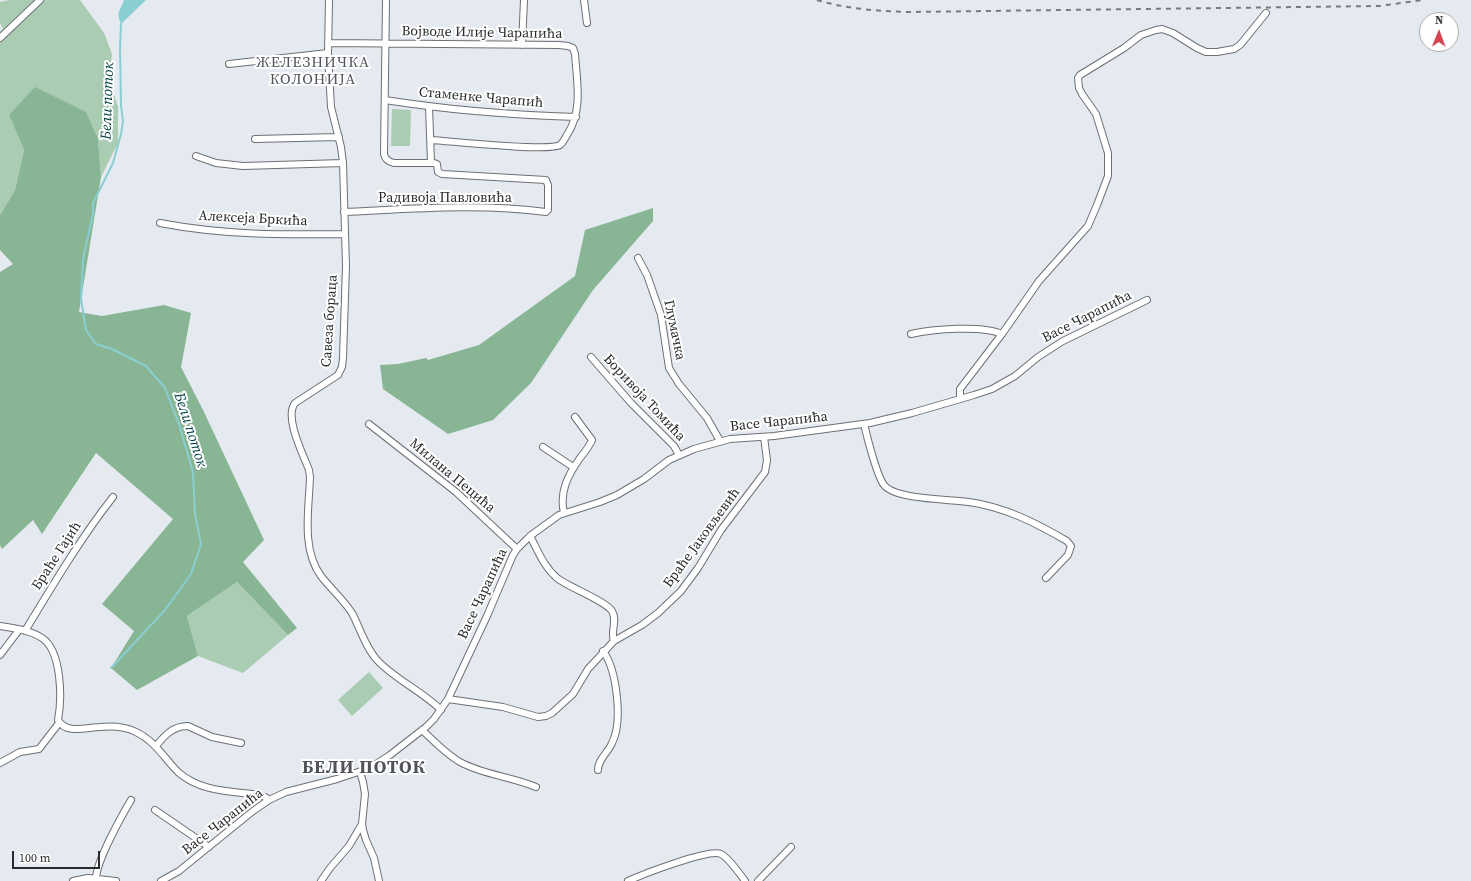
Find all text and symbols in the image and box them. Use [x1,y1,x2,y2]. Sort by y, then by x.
north arrow [1419,12,1459,52]
text: N [1435,13,1443,28]
street label: Војводе Илије Чарапића [401,23,563,43]
district label: ЖЕЛЕЗНИЧКА КОЛОНИЈА [256,54,370,89]
water label: Бели поток [98,62,118,140]
street label: Стаменке Чарапић [418,84,544,112]
street label: Радивоја Павловића [378,190,512,206]
street label: Алексеја Бркића [198,208,308,230]
street label: Савеза бораца [318,274,342,368]
street label: Васе Чарапића [1039,287,1135,347]
street label: Глумачка [659,298,689,362]
street label: Боривоја Томића [599,351,689,445]
water label: Бели поток [169,390,211,470]
street label: Васе Чарапића [729,409,829,435]
street label: Милана Пецића [406,435,498,517]
street label: Браће Јаковљевић [660,485,744,591]
street label: Браће Гајић [29,519,85,593]
street label: Васе Чарапића [455,546,511,642]
district label: БЕЛИ ПОТОК [302,757,426,779]
street label: Васе Чарапића [179,785,267,859]
scale bar [14,843,102,869]
text: 100 m [19,850,51,866]

